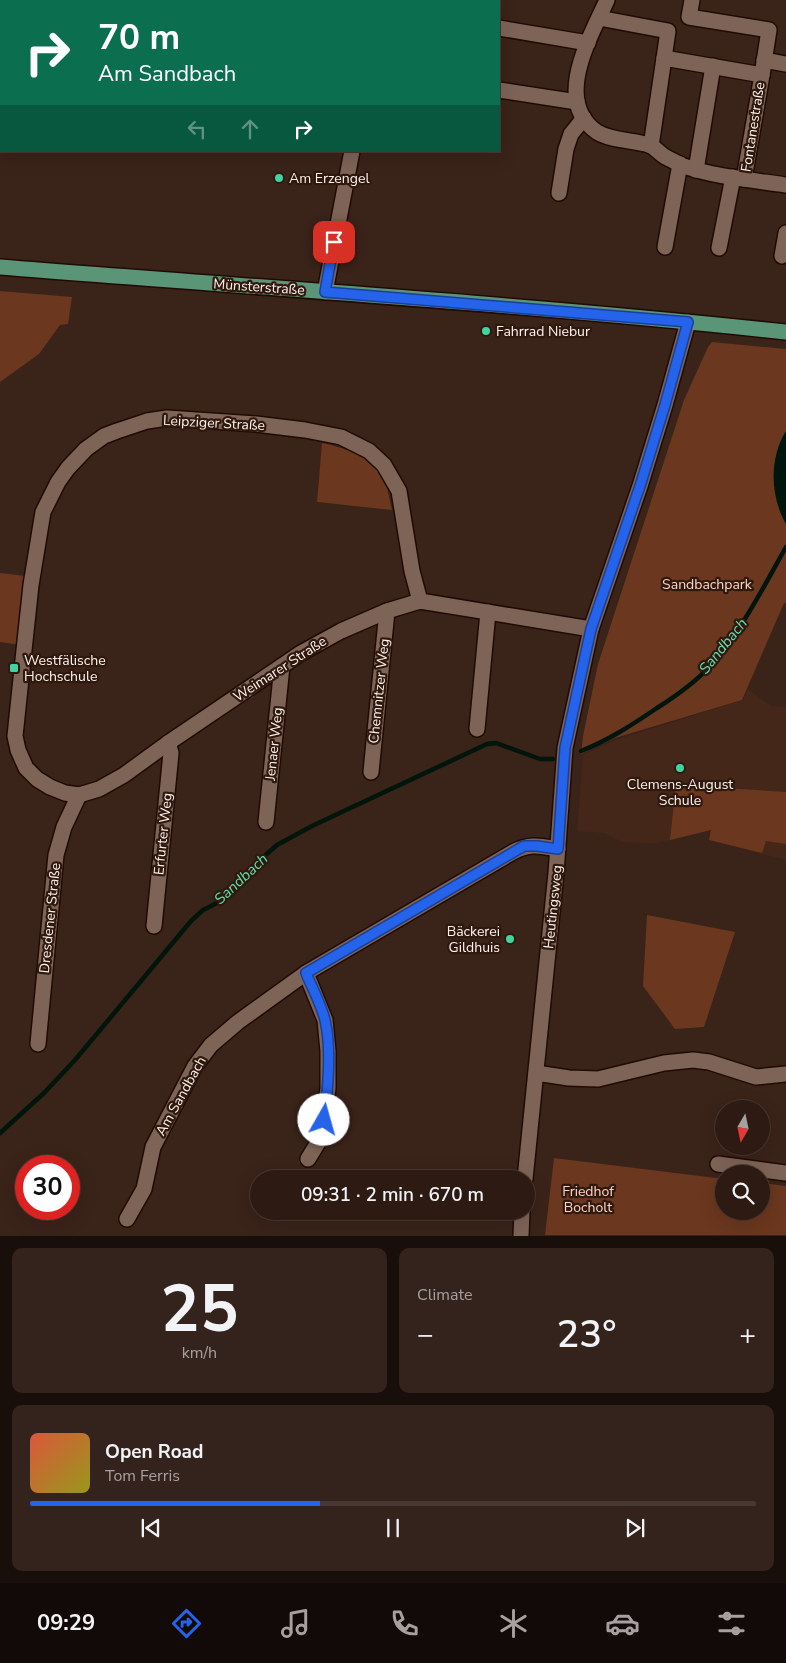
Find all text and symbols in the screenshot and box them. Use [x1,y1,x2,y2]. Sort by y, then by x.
text: 70 m [98,14,180,61]
icon: right [15,20,80,85]
text: Am Sandbach [98,59,236,89]
street label: Fontanestraße [737,81,769,173]
icon: left [183,115,211,143]
icon: ahead [236,115,264,143]
icon: right [289,115,317,143]
place label: Am Erzengel [289,169,370,188]
marker: Am Erzengel [273,172,285,184]
pin [313,221,355,263]
icon: arrive [320,228,348,256]
street label: Münsterstraße [213,274,305,300]
place label: Fahrrad Niebur [496,322,590,341]
marker: Fahrrad Niebur [480,325,492,337]
street label: Leipziger Straße [162,411,266,435]
park label: Sandbachpark [662,575,753,594]
water label: Sandbach [694,614,752,678]
street label: Weimarer Straße [230,632,330,706]
street label: Chemnitzer Weg [364,638,394,744]
place label: Westfälische Hochschule [24,651,106,686]
marker: Westfälische Hochschule [8,662,20,674]
street label: Jenaer Weg [261,706,287,783]
marker: Clemens-August Schule [674,762,686,774]
place label: Clemens-August Schule [627,775,733,810]
street label: Erfurter Weg [149,792,177,876]
water label: Sandbach [210,849,272,909]
street label: Dresdener Straße [35,862,65,974]
street label: Heutingsweg [539,864,567,950]
place label: Bäckerei Gildhuis [447,922,500,957]
marker: Bäckerei Gildhuis [504,933,516,945]
street label: Am Sandbach [151,1053,211,1139]
position arrow [297,1093,349,1145]
north arrow [715,1100,770,1155]
map controls [715,1100,770,1220]
speed limit sign: 30 [15,1155,80,1220]
button: search [715,1165,770,1220]
text: 09:31 · 2 min · 670 m [301,1182,484,1208]
park label: Friedhof Bocholt [562,1182,614,1217]
text: 25 [160,1265,239,1354]
text: Climate [417,1284,472,1306]
text: 23° [557,1309,616,1360]
text: − [417,1316,434,1354]
text: + [739,1316,756,1354]
text: km/h [182,1342,217,1364]
text: Open Road [105,1439,203,1465]
text: Tom Ferris [105,1465,180,1487]
icon: previous [137,1514,165,1542]
icon: pause [379,1514,407,1542]
icon: next [621,1514,649,1542]
icon: directions [169,1606,204,1641]
icon: music [278,1606,313,1641]
icon: phone [387,1606,422,1641]
icon: climate [496,1606,531,1641]
icon: car [605,1606,640,1641]
icon: filters [714,1606,749,1641]
text: 09:29 [37,1608,95,1638]

